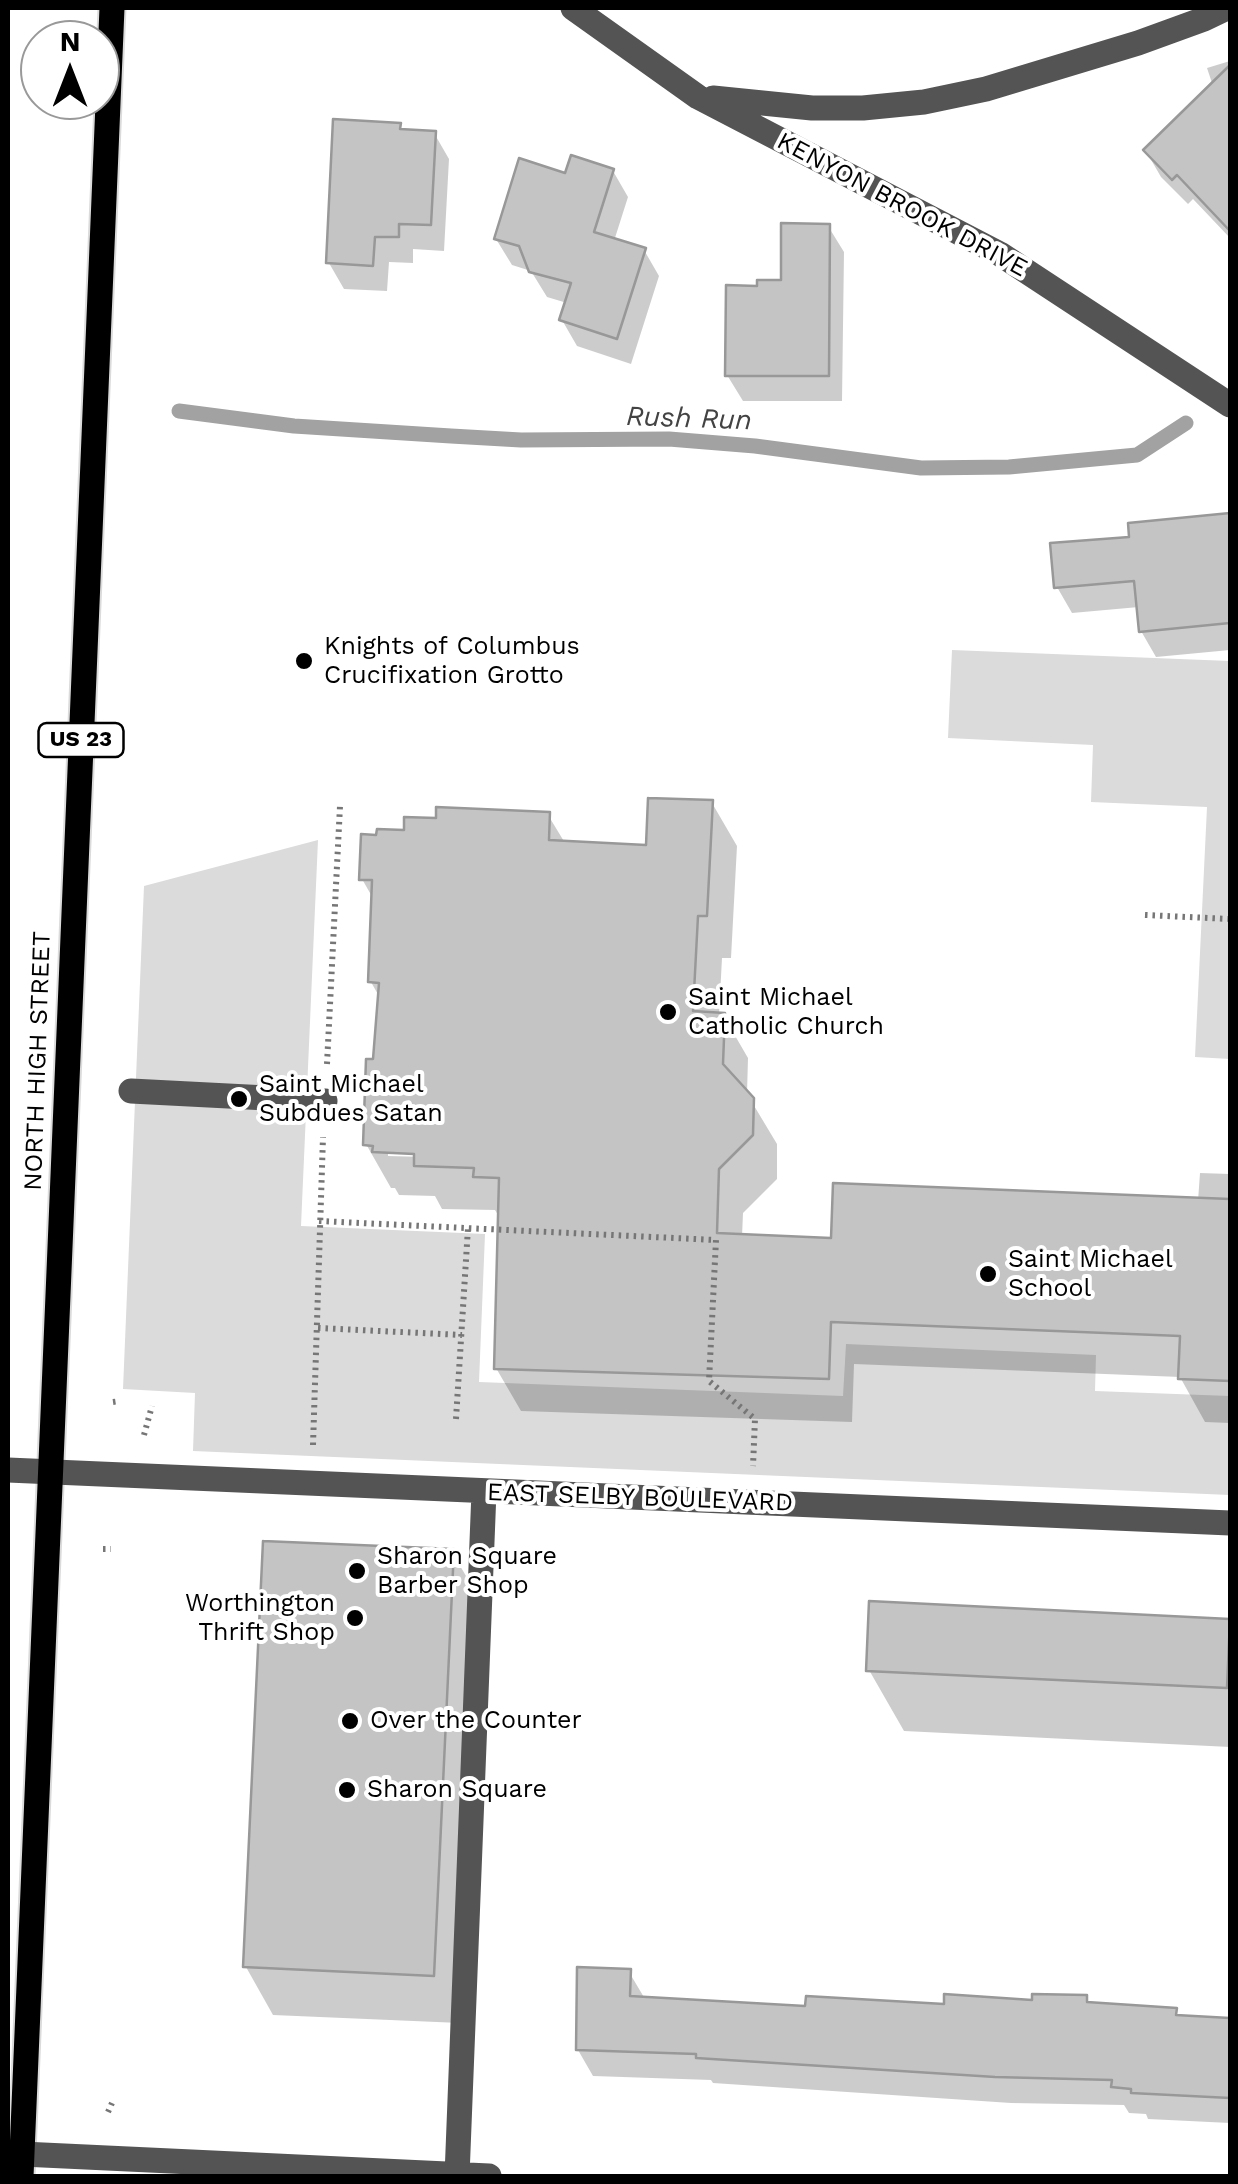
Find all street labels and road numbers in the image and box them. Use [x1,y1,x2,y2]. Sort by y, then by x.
street label: KENYON BROOK DRIVE [772,126,1032,284]
road number: US 23 [38,723,124,757]
street label: NORTH HIGH STREET [18,931,58,1191]
street label: EAST SELBY BOULEVARD [486,1478,794,1518]

